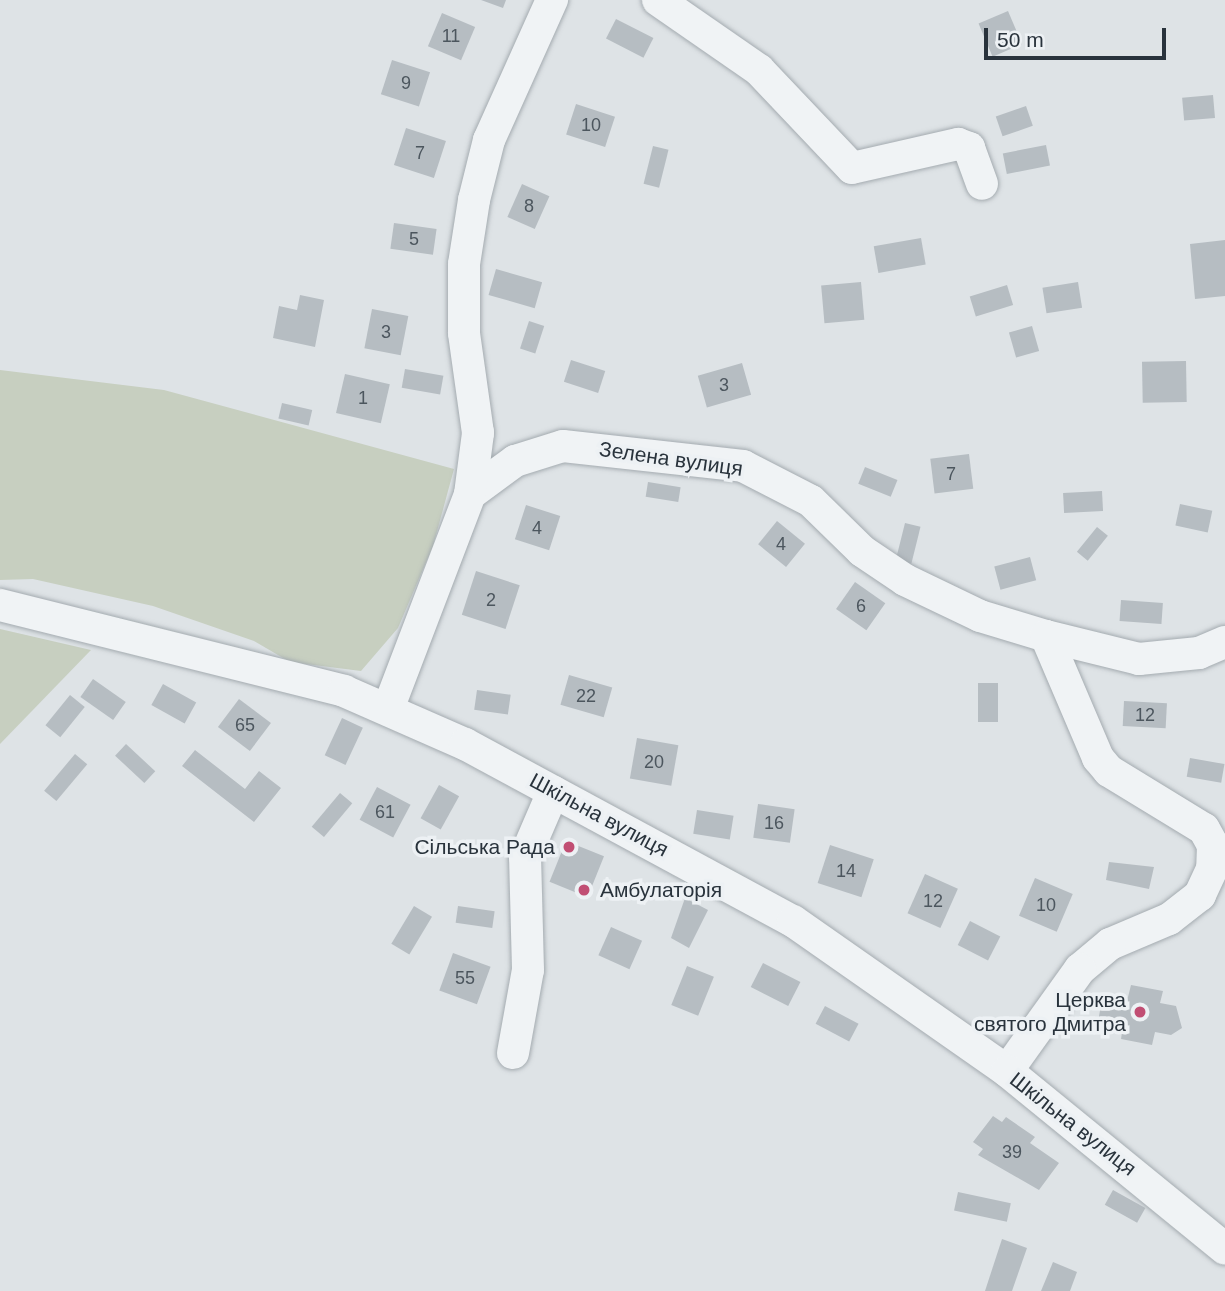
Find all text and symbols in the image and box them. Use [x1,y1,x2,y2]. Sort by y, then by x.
scale bar [987,14,1169,58]
house number: 11 [442,25,460,47]
text: 50 m [997,28,1044,51]
house number: 9 [401,72,411,94]
house number: 10 [581,114,601,136]
house number: 7 [415,142,425,164]
house number: 8 [524,195,534,217]
house number: 5 [409,228,419,250]
house number: 3 [381,321,391,343]
house number: 3 [719,374,729,396]
house number: 1 [358,387,368,409]
street label: Зелена вулиця [598,436,744,482]
house number: 7 [946,463,956,485]
house number: 4 [532,517,542,539]
house number: 4 [776,533,786,555]
house number: 2 [486,589,496,611]
house number: 6 [856,595,866,617]
house number: 22 [576,685,596,707]
house number: 12 [1135,704,1155,726]
house number: 65 [235,714,255,736]
house number: 20 [644,751,664,773]
street label: Шкільна вулиця [525,768,673,862]
house number: 61 [375,801,395,823]
house number: 16 [764,812,784,834]
place label: Сільська Рада [414,834,555,860]
marker: Сільська Рада [561,839,577,855]
house number: 14 [836,860,856,882]
place label: Амбулаторія [600,877,722,903]
marker: Амбулаторія [574,880,594,900]
house number: 12 [923,890,943,912]
house number: 10 [1036,894,1056,916]
house number: 55 [455,967,475,989]
place label: Церква святого Дмитра [974,987,1126,1037]
marker: Церква святого Дмитра [1132,1004,1148,1020]
street label: Шкільна вулиця [1005,1067,1141,1181]
house number: 39 [1002,1141,1022,1163]

